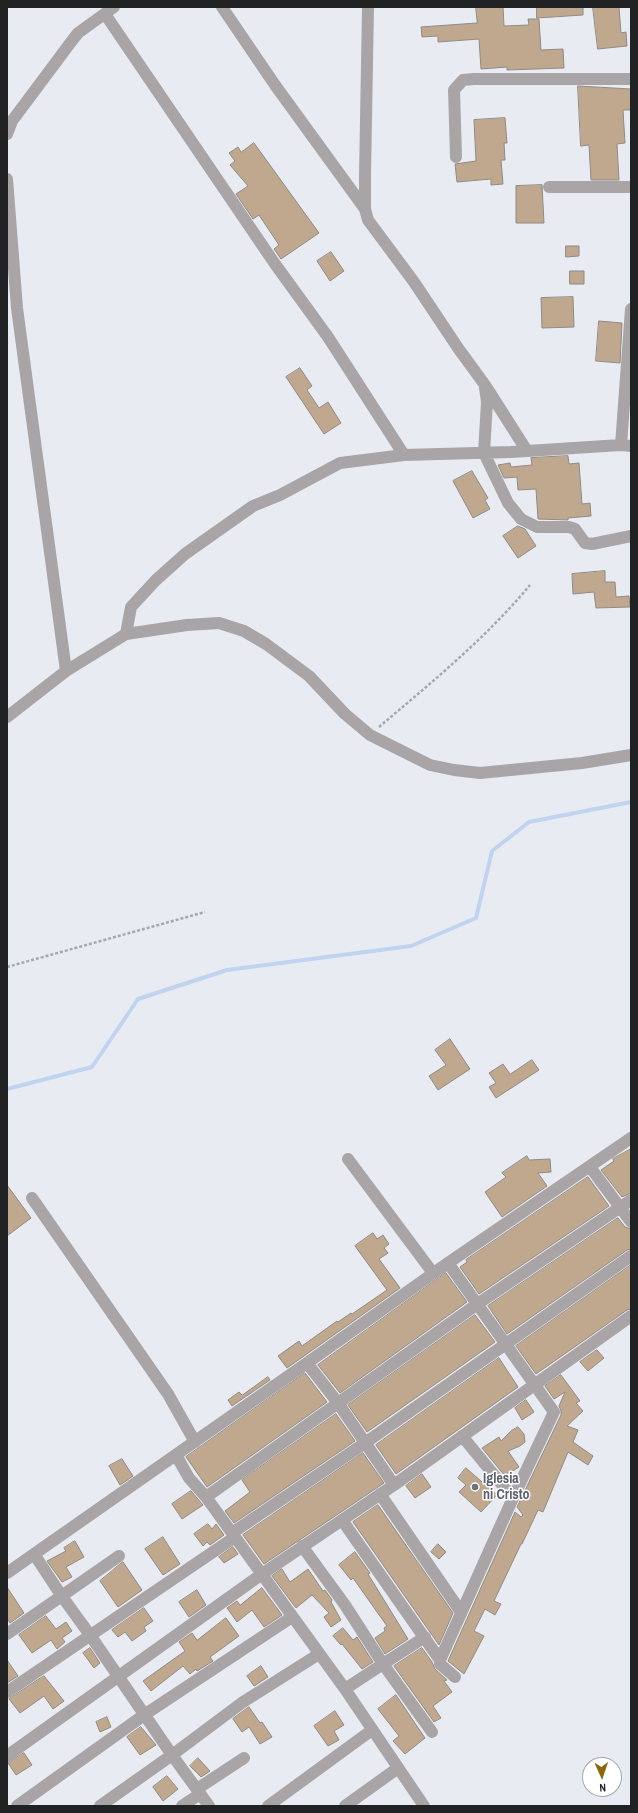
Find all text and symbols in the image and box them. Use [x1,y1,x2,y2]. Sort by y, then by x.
place label: Iglesia ni Cristo [483,1471,530,1504]
marker: Iglesia ni Cristo [470,1482,480,1492]
north arrow [582,1757,622,1797]
text: N [599,1781,606,1795]

